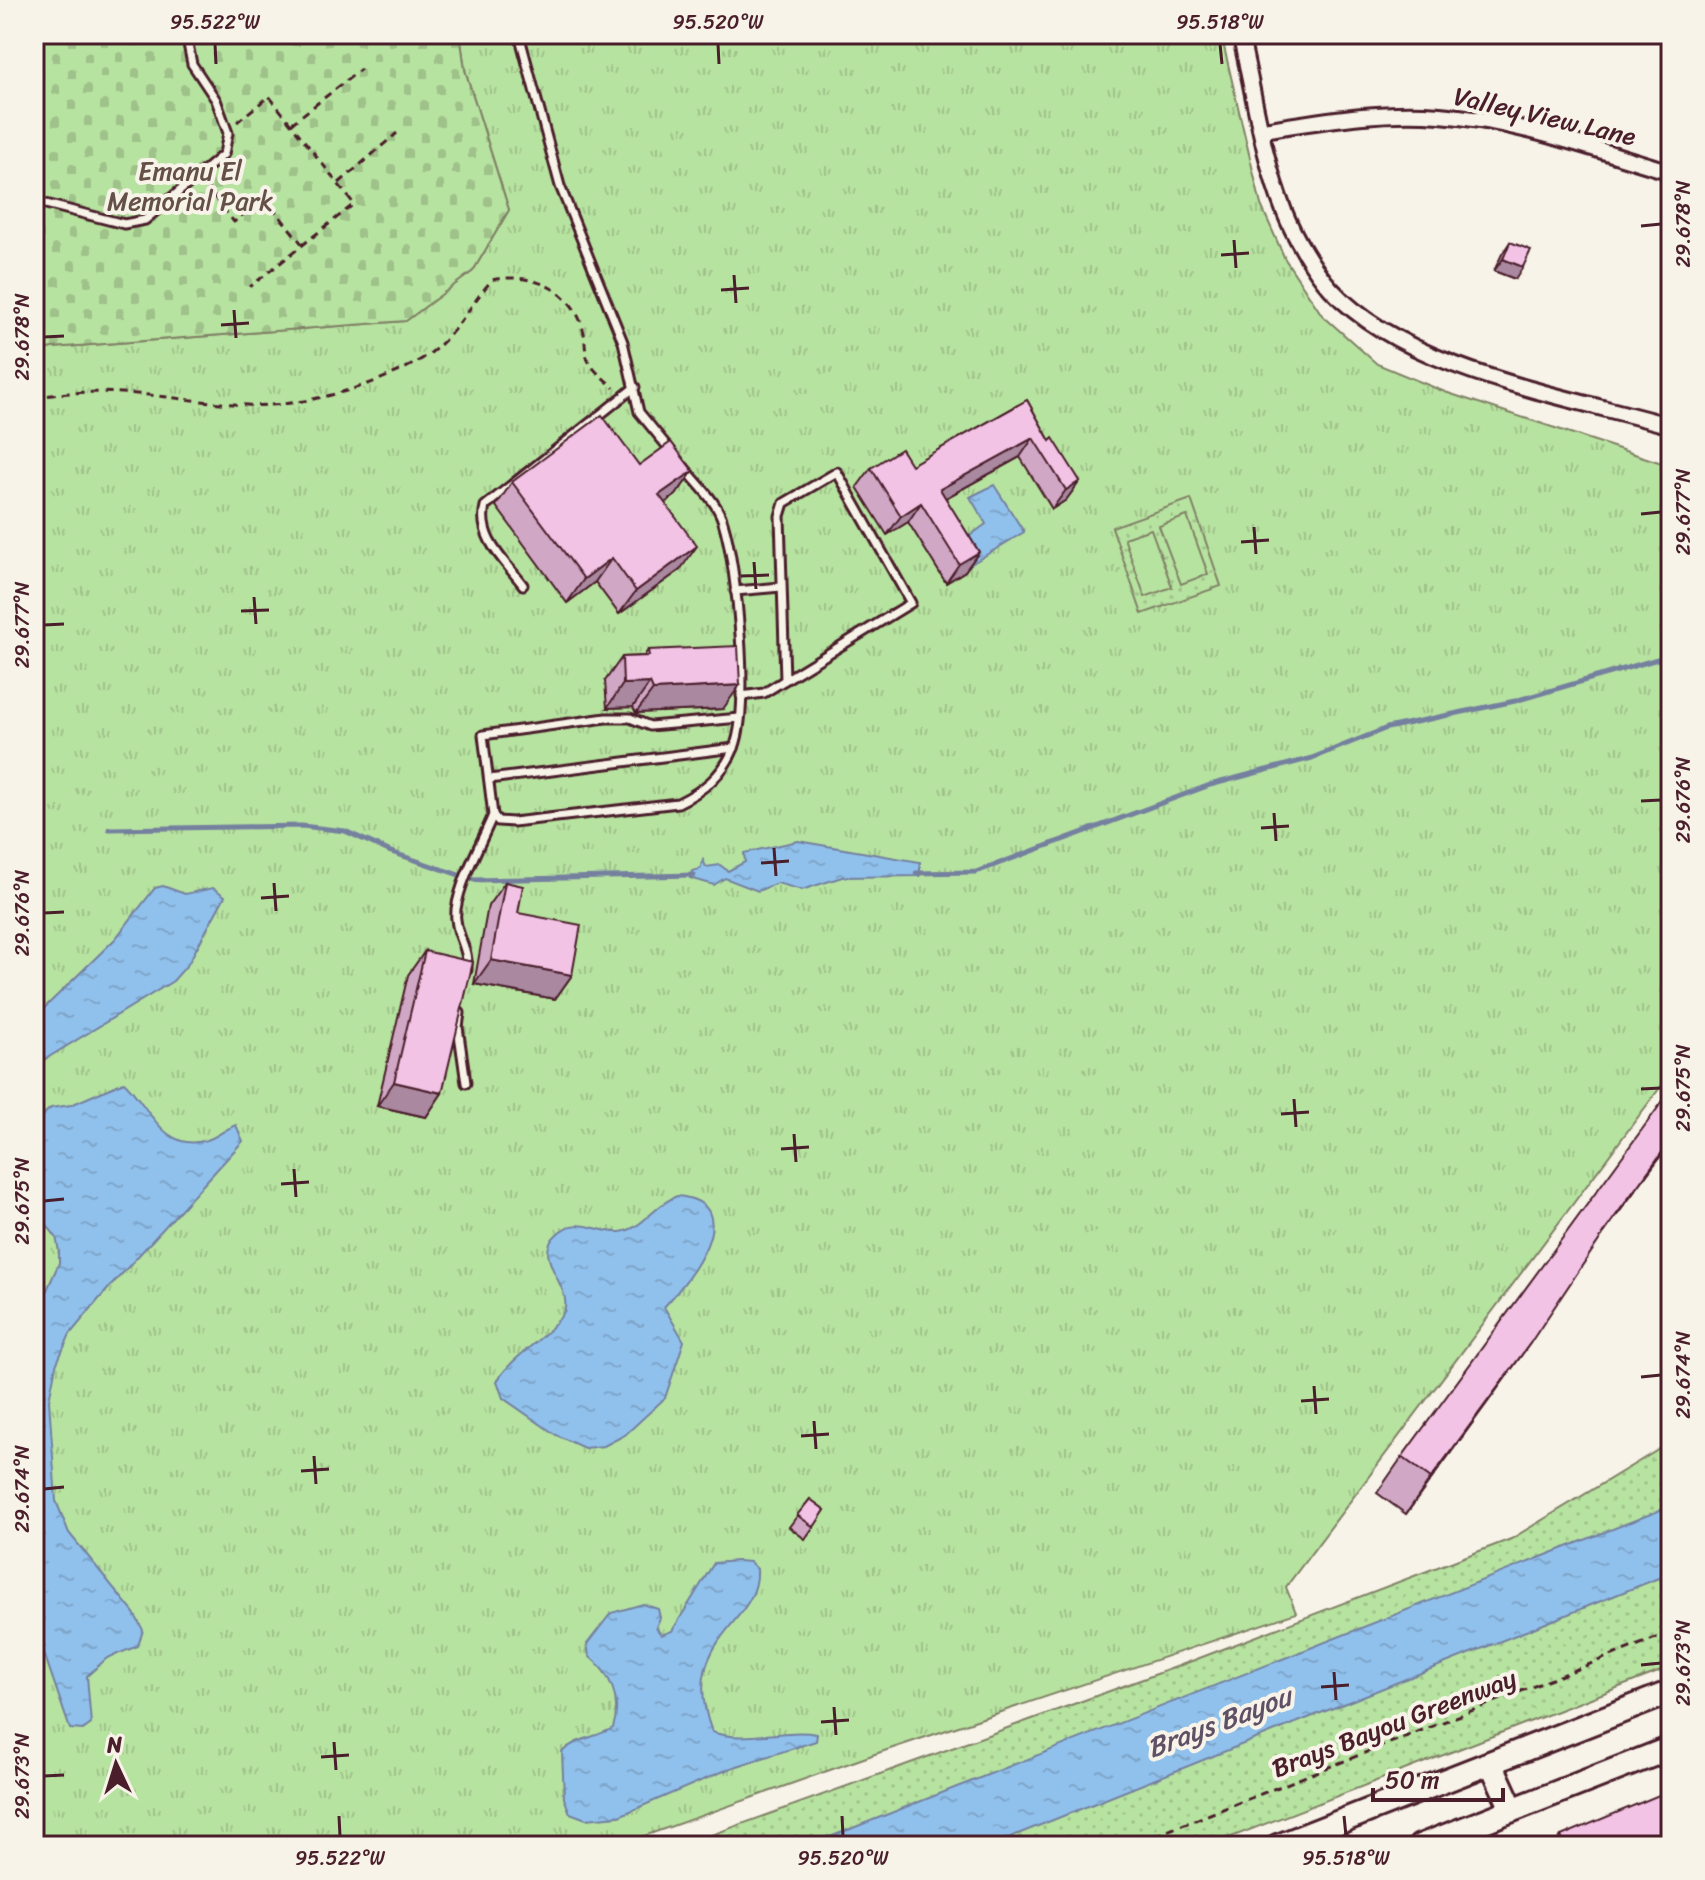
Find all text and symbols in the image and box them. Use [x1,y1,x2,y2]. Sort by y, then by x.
text: 95.522°W [170,5,260,40]
text: 95.520°W [673,5,764,40]
text: 95.518°W [1176,5,1264,40]
street label: Valley View Lane [1449,73,1641,159]
park label: Emanu El Memorial Park [107,148,273,224]
text: 29.678°N [1666,180,1701,268]
text: 29.678°N [5,293,40,381]
text: 29.677°N [1666,469,1701,555]
text: 29.677°N [5,582,40,668]
text: 29.676°N [1666,757,1701,843]
text: 29.676°N [5,870,40,956]
text: 29.675°N [1666,1044,1701,1132]
text: 29.675°N [5,1157,40,1245]
text: 29.674°N [1666,1331,1701,1419]
text: 29.674°N [5,1445,40,1533]
text: 29.673°N [1666,1620,1701,1706]
street label: Brays Bayou Greenway [1265,1655,1524,1791]
water label: Brays Bayou [1139,1670,1302,1772]
north arrow [76,1724,156,1804]
text: N [105,1725,124,1765]
text: 29.673°N [5,1733,40,1819]
scale bar [1373,1752,1503,1802]
text: 50 m [1385,1759,1440,1801]
text: 95.522°W [295,1841,385,1876]
text: 95.520°W [798,1841,889,1876]
text: 95.518°W [1302,1841,1390,1876]

